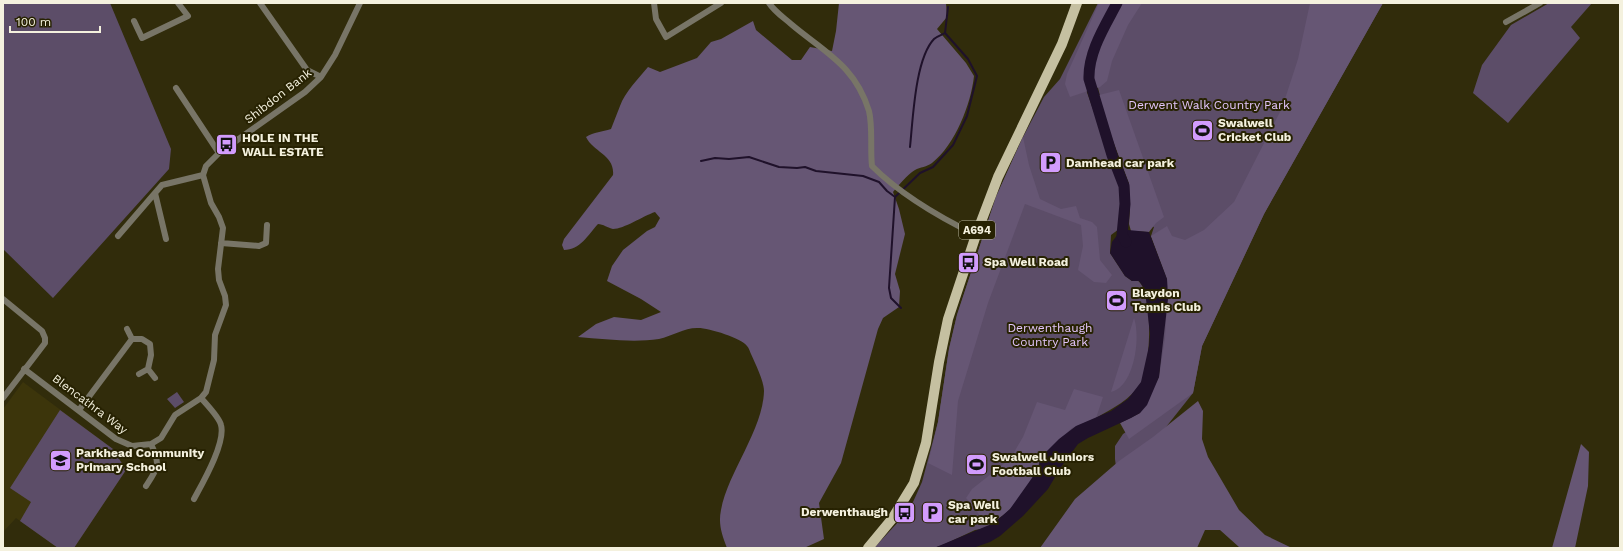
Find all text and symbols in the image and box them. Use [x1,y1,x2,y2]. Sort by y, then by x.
scale bar [10,8,100,34]
text: 100 m [16,15,51,29]
street label: Shibdon Bank [242,65,314,126]
park label: Derwent Walk Country Park [1128,98,1290,112]
place label: Swalwell Cricket Club [1218,116,1292,144]
sports icon: Swalwell Cricket Club [1189,117,1215,143]
place label: HOLE IN THE WALL ESTATE [242,131,324,159]
bus stop icon: HOLE IN THE WALL ESTATE [214,132,240,158]
parking icon: Damhead car park [1037,150,1063,176]
place label: Damhead car park [1066,156,1175,170]
road number: A694 [959,221,995,239]
bus stop icon: Spa Well Road [956,249,982,275]
place label: Spa Well Road [984,255,1068,269]
place label: Blaydon Tennis Club [1132,286,1201,314]
sports icon: Blaydon Tennis Club [1104,287,1130,313]
park label: Derwenthaugh Country Park [1007,321,1093,349]
street label: Blencathra Way [50,371,131,437]
place label: Parkhead Community Primary School [76,446,204,474]
school or university icon: Parkhead Community Primary School [48,447,74,473]
place label: Swalwell Juniors Football Club [992,450,1095,478]
sports icon: Swalwell Juniors Football Club [964,451,990,477]
place label: Spa Well car park [948,498,999,526]
bus stop icon: Derwenthaugh [891,499,917,525]
parking icon: Spa Well car park [920,499,946,525]
place label: Derwenthaugh [801,505,888,519]

